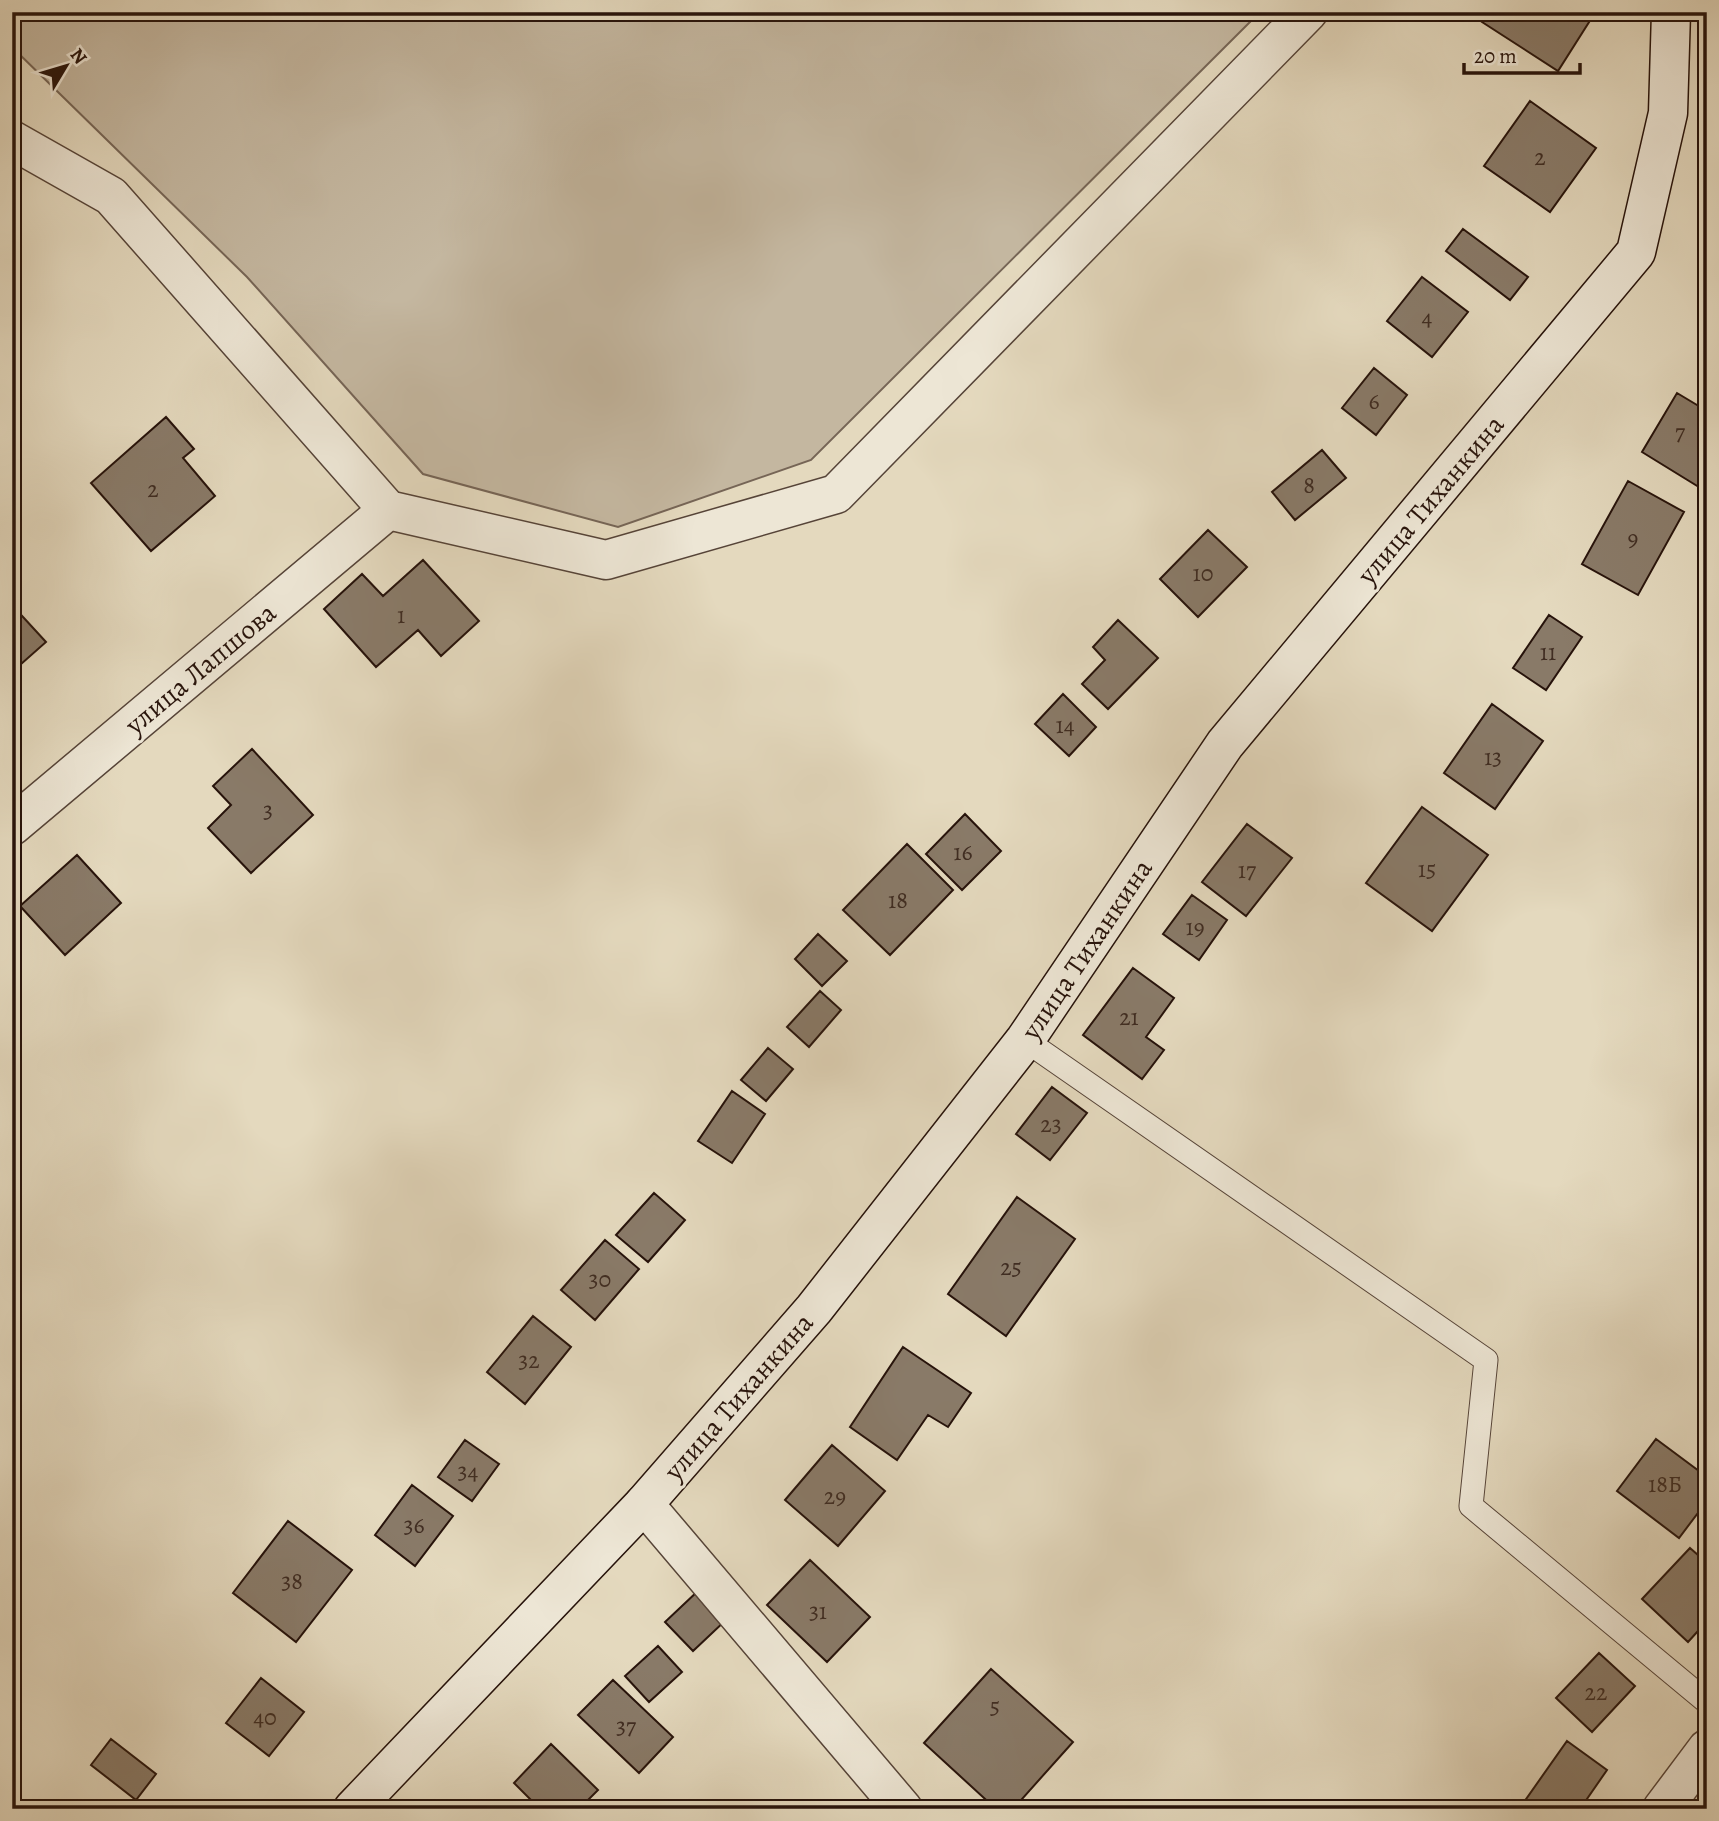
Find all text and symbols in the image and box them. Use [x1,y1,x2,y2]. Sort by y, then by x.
north arrow [32,32,102,102]
scale bar [1464,32,1579,76]
text: 20 m [1474,42,1517,70]
text: N [64,43,93,70]
house number: 2 [1534,141,1546,173]
house number: 4 [1422,301,1433,333]
house number: 6 [1368,385,1380,417]
street label: улица Тиханкина [1348,407,1513,593]
house number: 7 [1675,416,1686,448]
house number: 8 [1303,469,1315,501]
house number: 2 [147,473,159,505]
house number: 9 [1628,522,1638,554]
house number: 10 [1193,557,1214,589]
street label: улица Лапшова [116,594,284,744]
house number: 1 [397,599,405,631]
house number: 11 [1540,636,1556,668]
house number: 14 [1055,709,1075,741]
house number: 13 [1484,741,1502,773]
house number: 3 [263,794,273,826]
house number: 16 [953,836,973,868]
street label: улица Тиханкина [1012,852,1161,1048]
house number: 15 [1418,853,1436,885]
house number: 17 [1238,854,1257,886]
house number: 18 [888,884,908,916]
house number: 19 [1185,911,1205,943]
house number: 21 [1119,1001,1139,1033]
house number: 23 [1040,1108,1062,1140]
house number: 25 [1000,1251,1022,1283]
house number: 30 [589,1263,611,1295]
street label: улица Тиханкина [655,1305,822,1489]
house number: 32 [518,1344,540,1376]
house number: 34 [458,1455,479,1487]
house number: 18Б [1648,1468,1682,1500]
house number: 29 [824,1480,846,1512]
house number: 36 [403,1509,425,1541]
house number: 38 [281,1565,303,1597]
house number: 31 [809,1595,827,1627]
house number: 22 [1585,1676,1607,1708]
house number: 5 [990,1690,1000,1722]
house number: 40 [253,1701,277,1733]
house number: 37 [616,1710,637,1742]

